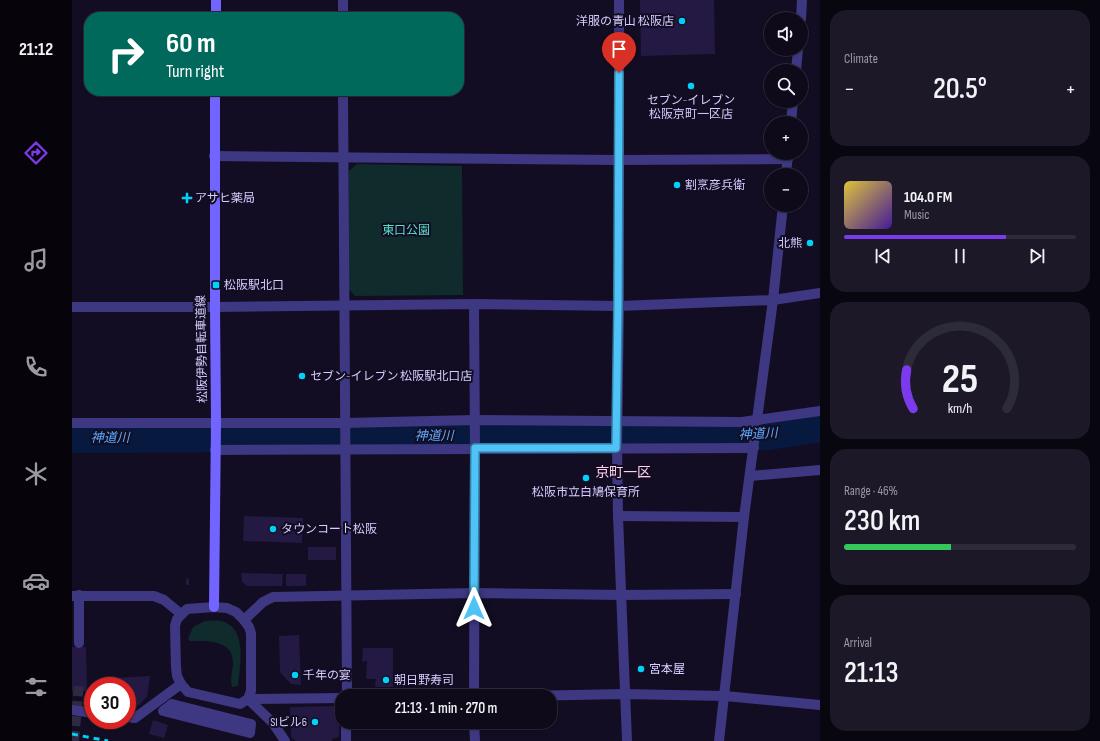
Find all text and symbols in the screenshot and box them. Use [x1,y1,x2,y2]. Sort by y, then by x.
map controls [764,12,808,212]
button: sound [764,12,808,56]
place label: 洋服の青山 松阪店 [576,14,674,29]
marker: 洋服の青山 松阪店 [677,16,687,26]
text: 60 m [166,27,215,60]
icon: right [100,28,152,80]
pin [602,32,636,73]
icon: arrive [608,38,630,60]
text: 21:12 [19,39,53,60]
text: Climate [844,51,878,67]
text: Turn right [166,61,224,82]
button: search [764,64,808,108]
text: 20.5° [933,71,987,107]
text: − [844,76,855,103]
text: + [1065,76,1076,103]
marker: セブン-イレブン 松阪京町一区店 [686,81,696,91]
place label: セブン-イレブン 松阪京町一区店 [647,93,735,122]
button: + [764,116,808,160]
icon: directions [22,139,50,167]
button: − [764,168,808,212]
place label: 割烹彦兵衛 [685,178,745,193]
marker: 割烹彦兵衛 [672,180,682,190]
text: 104.0 FM [904,188,952,207]
place label: アサヒ薬局 [195,191,255,206]
marker: アサヒ薬局 [182,193,192,203]
text: Music [904,207,929,223]
park label: 東口公園 [382,223,430,238]
place label: 北熊 [778,236,802,251]
marker: 北熊 [805,238,815,248]
icon: previous [872,245,894,267]
icon: pause [949,245,971,267]
icon: next [1026,245,1048,267]
icon: music [22,246,50,274]
place label: 松阪駅北口 [224,278,284,293]
marker: 松阪駅北口 [211,280,221,290]
street label: 松阪伊勢自転車道線 [194,295,210,403]
icon: phone [22,353,50,381]
text: 25 [942,354,978,403]
place label: セブン-イレブン 松阪駅北口店 [310,369,472,384]
marker: セブン-イレブン 松阪駅北口店 [297,371,307,381]
text: km/h [948,399,972,416]
water label: 神道川 [738,425,780,443]
water label: 神道川 [414,428,455,444]
water label: 神道川 [90,430,131,446]
icon: climate [22,460,50,488]
district label: 京町一区 [595,464,651,481]
marker: 松阪市立白鳩保育所 [581,473,591,483]
text: Range · 46% [844,483,898,499]
place label: 松阪市立白鳩保育所 [532,485,640,500]
text: 230 km [844,503,920,539]
place label: タウンコート松阪 [281,522,377,537]
marker: タウンコート松阪 [268,524,278,534]
icon: car [22,567,50,595]
position arrow [453,587,495,629]
text: Arrival [844,635,872,651]
text: 21:13 [844,655,899,691]
place label: 宮本屋 [649,662,685,677]
marker: 宮本屋 [636,664,646,674]
place label: 千年の宴 [303,668,351,683]
marker: 千年の宴 [290,670,300,680]
icon: filters [22,673,50,701]
place label: 朝日野寿司 [394,673,454,688]
marker: 朝日野寿司 [381,675,391,685]
speed limit sign: 30 [84,677,136,729]
text: 21:13 · 1 min · 270 m [395,699,497,718]
place label: SIビル6 [270,715,307,730]
marker: SIビル6 [310,717,320,727]

